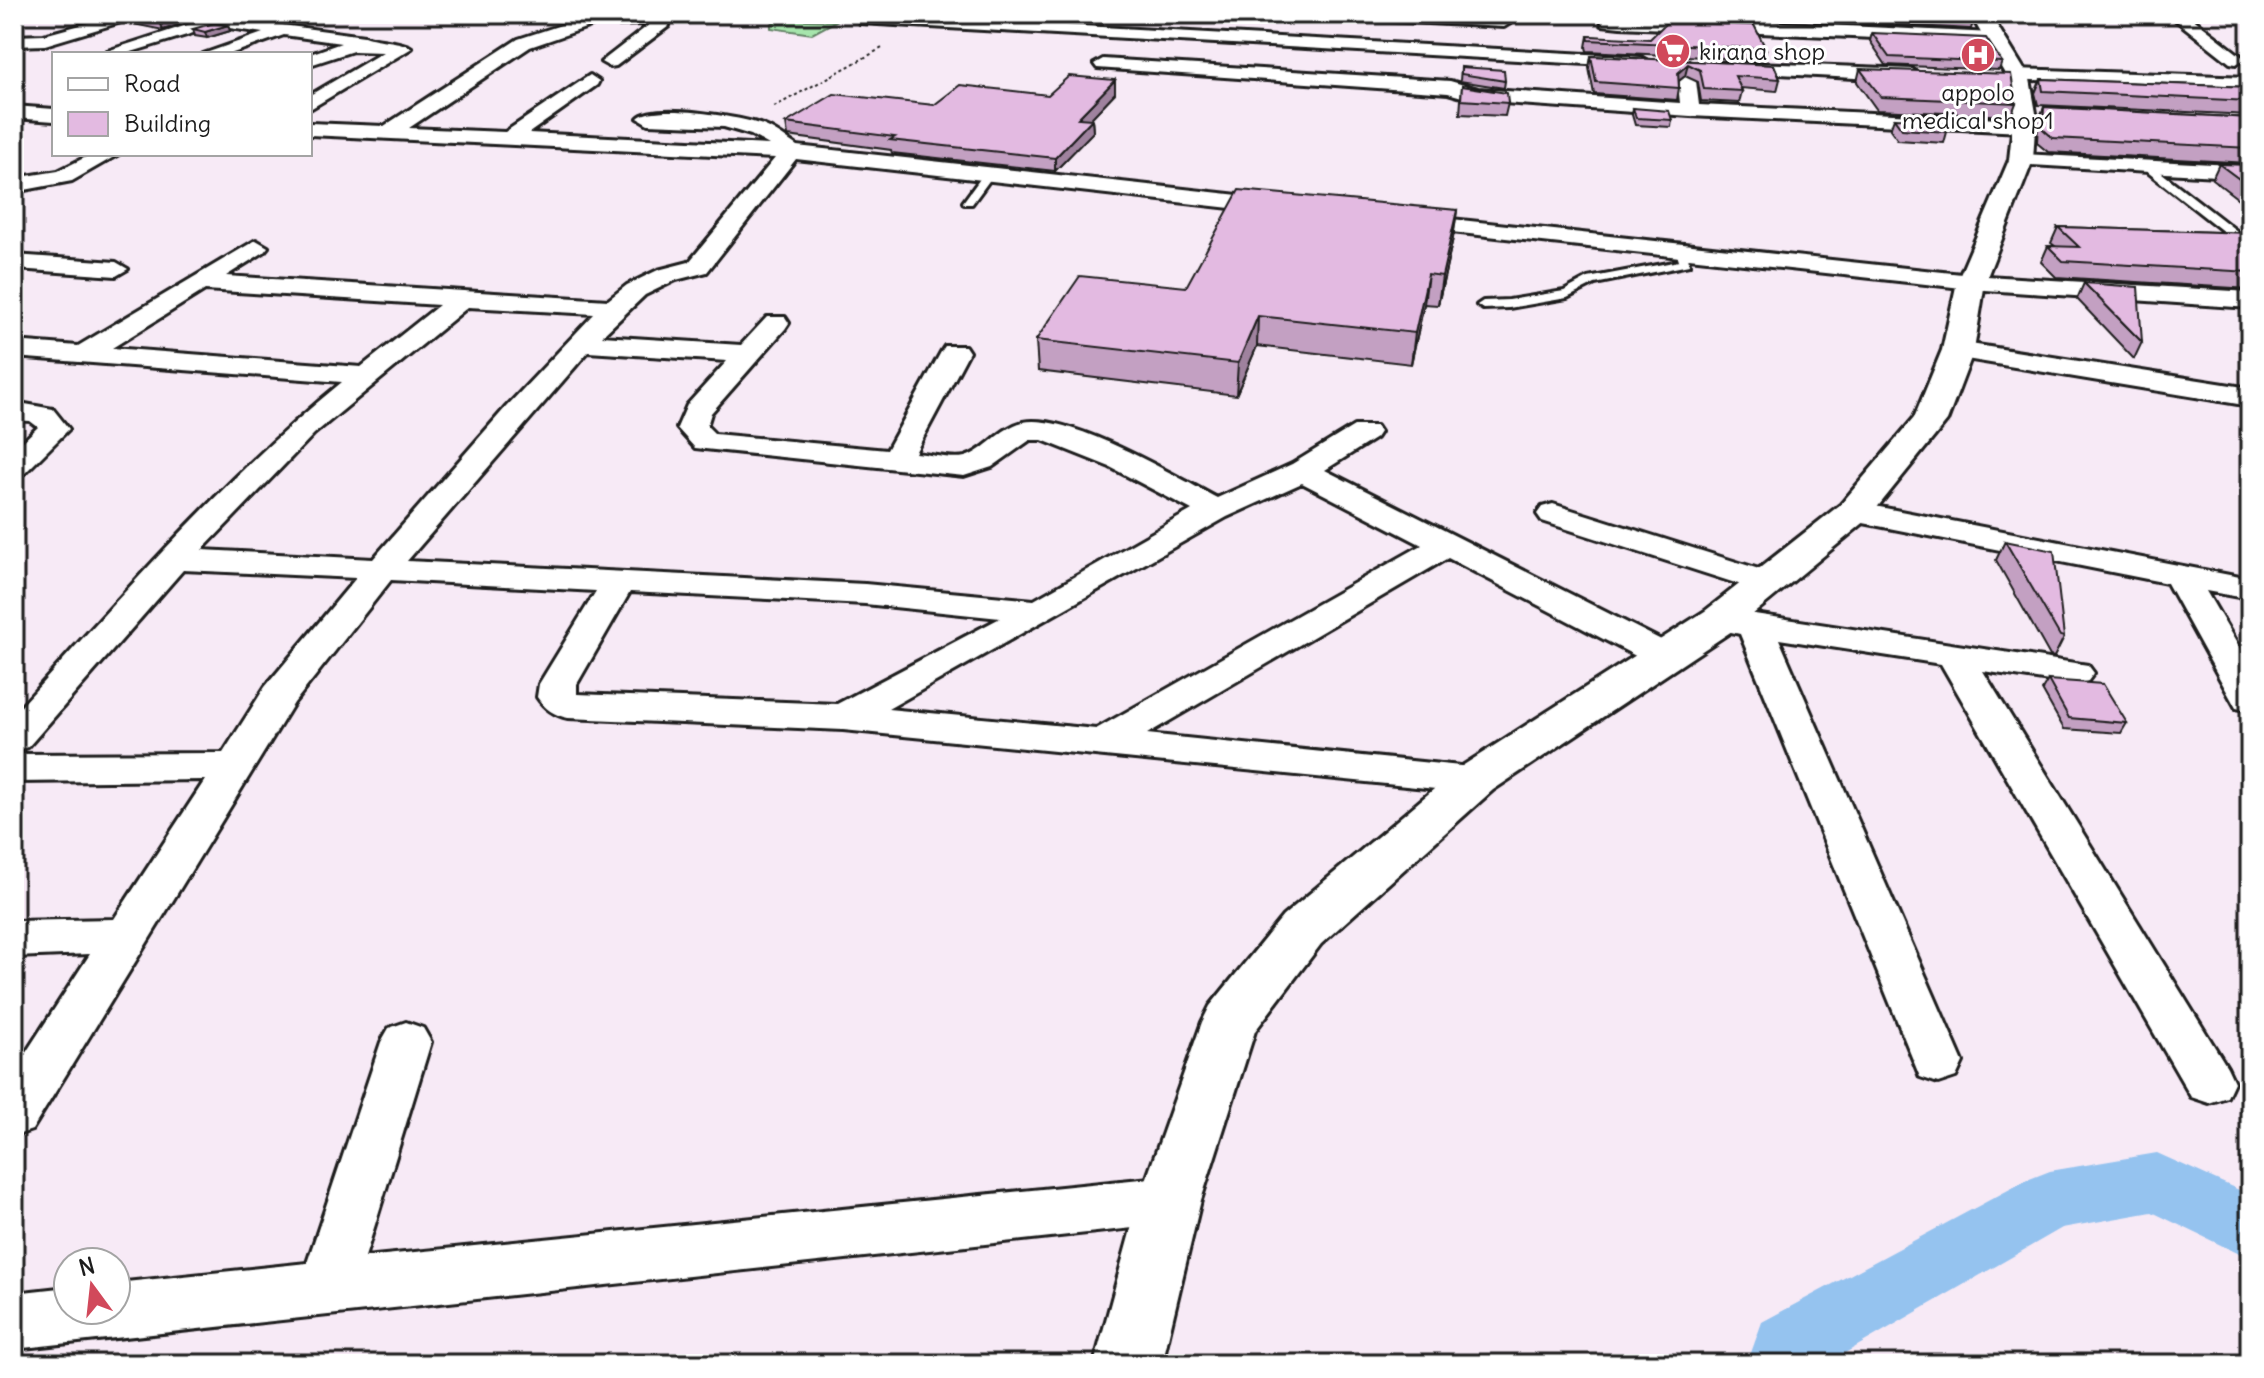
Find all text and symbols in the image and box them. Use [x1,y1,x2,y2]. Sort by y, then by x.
supermarket icon: kirana shop [1654,32,1692,70]
place label: kirana shop [1699,36,1825,66]
hospital icon: appolo medical shop1 [1959,36,1997,74]
legend [52,52,312,156]
text: Road [124,68,180,98]
place label: appolo medical shop1 [1902,77,2054,135]
text: Building [124,108,211,138]
north arrow [52,1246,132,1326]
text: N [76,1251,98,1282]

